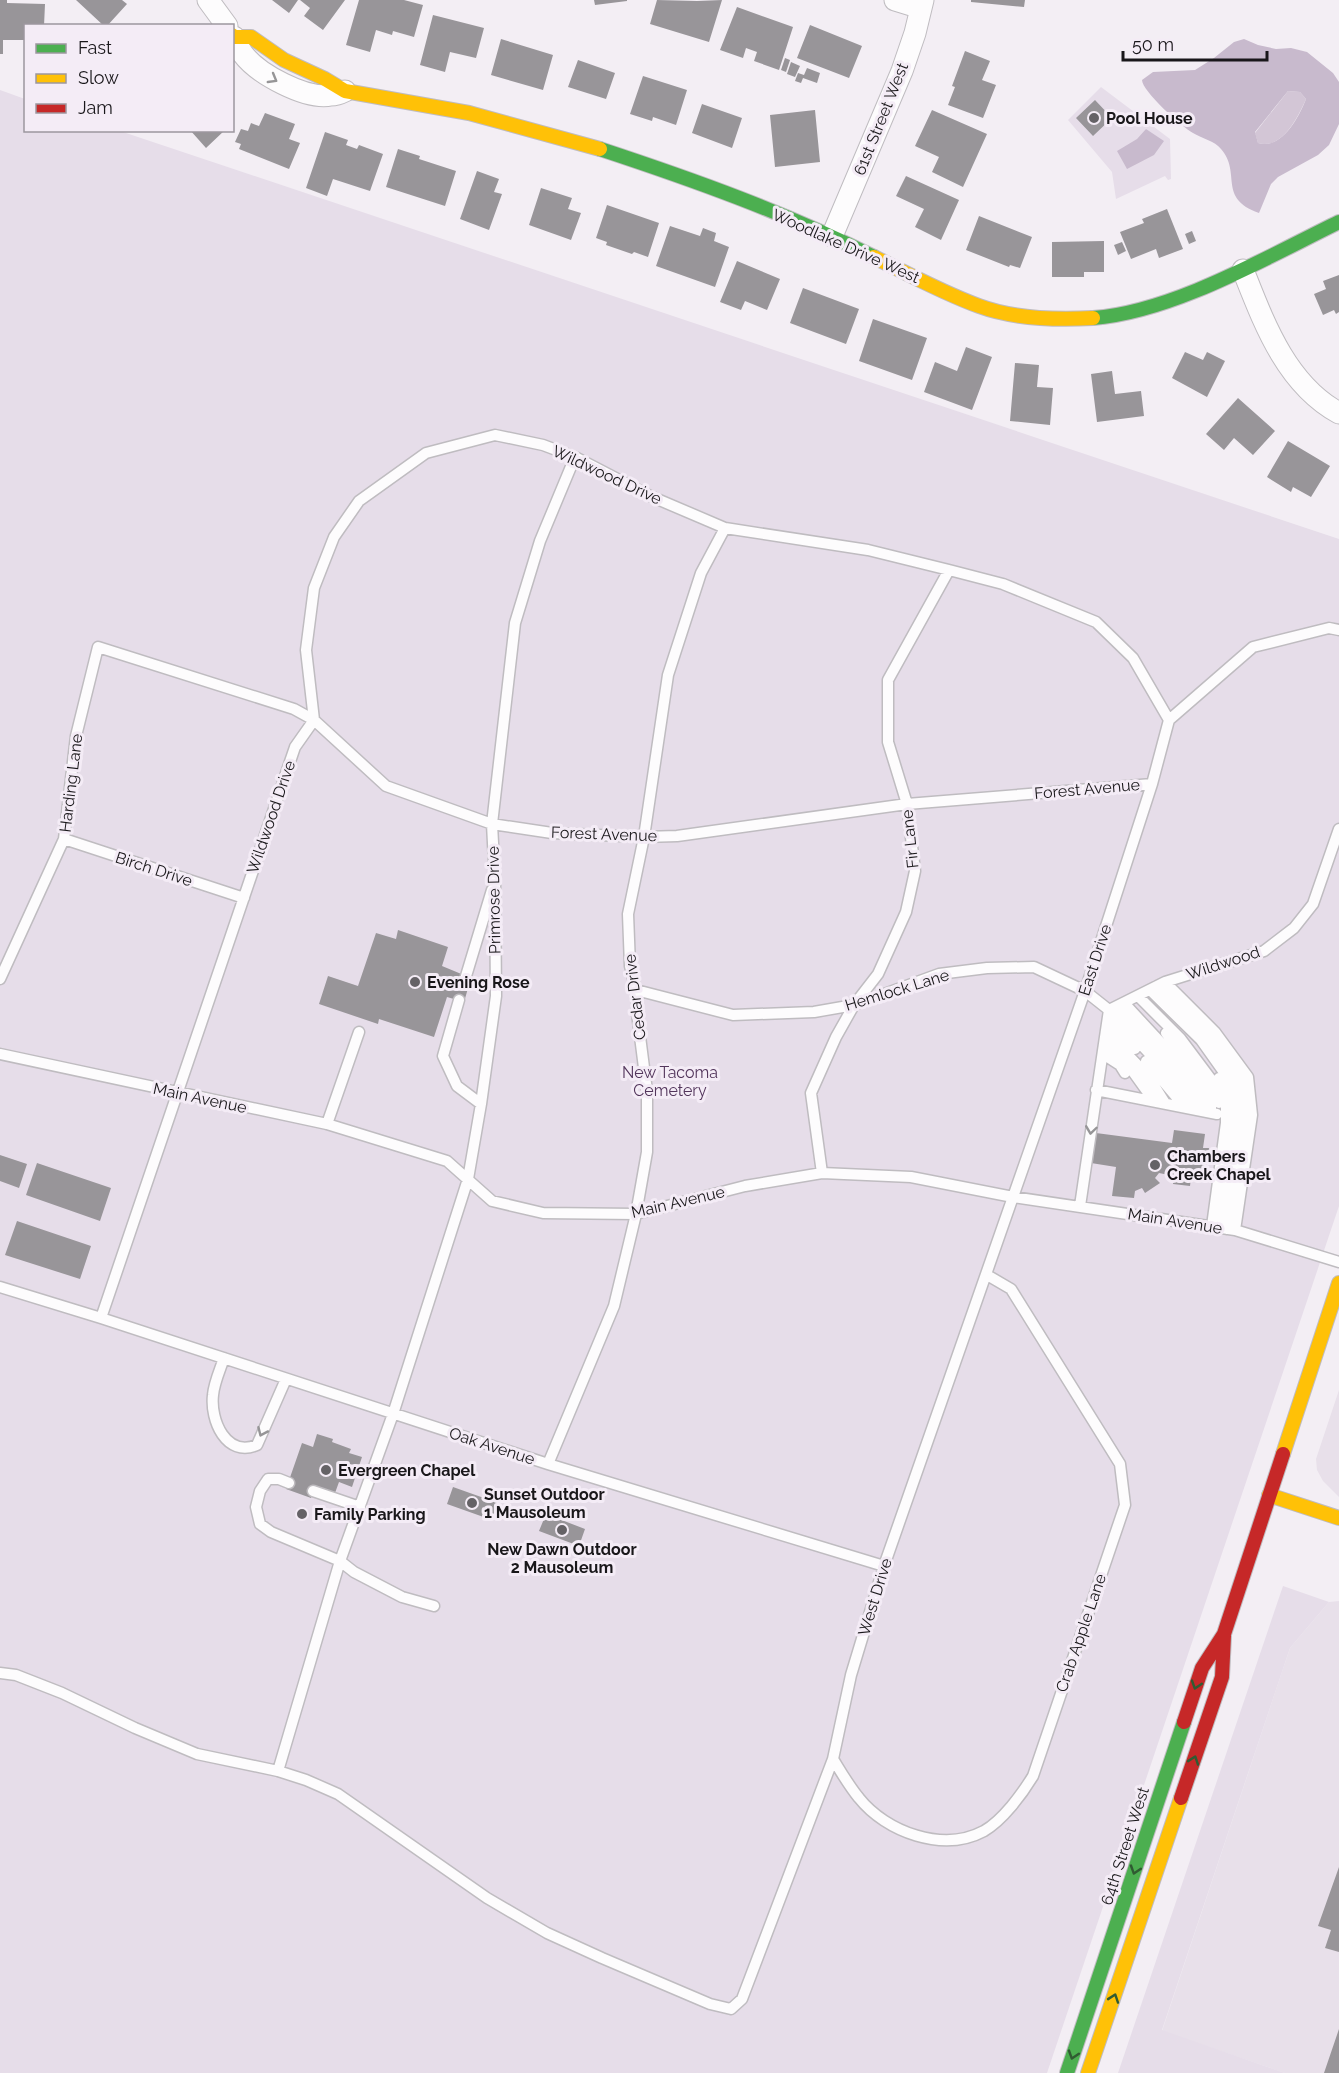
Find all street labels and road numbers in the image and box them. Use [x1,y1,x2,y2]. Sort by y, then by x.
street label: 61st Street West [850,59,912,178]
street label: Woodlake Drive West [769,205,923,287]
street label: Wildwood Drive [549,441,665,509]
street label: Harding Lane [56,733,86,833]
street label: Wildwood Drive [243,758,299,876]
street label: Forest Avenue [1033,775,1141,803]
street label: Fir Lane [897,809,923,869]
street label: Forest Avenue [551,823,657,845]
street label: Primrose Drive [484,846,504,954]
street label: Birch Drive [113,848,195,890]
street label: East Drive [1075,922,1115,998]
street label: Wildwood [1184,942,1262,984]
street label: Cedar Drive [620,953,650,1041]
street label: Hemlock Lane [843,965,951,1015]
street label: Main Avenue [151,1079,249,1117]
street label: Main Avenue [629,1182,727,1222]
street label: Main Avenue [1126,1204,1224,1238]
street label: Oak Avenue [447,1423,537,1469]
street label: West Drive [854,1556,896,1638]
street label: Crab Apple Lane [1052,1571,1110,1695]
street label: 64th Street West [1097,1784,1153,1908]

